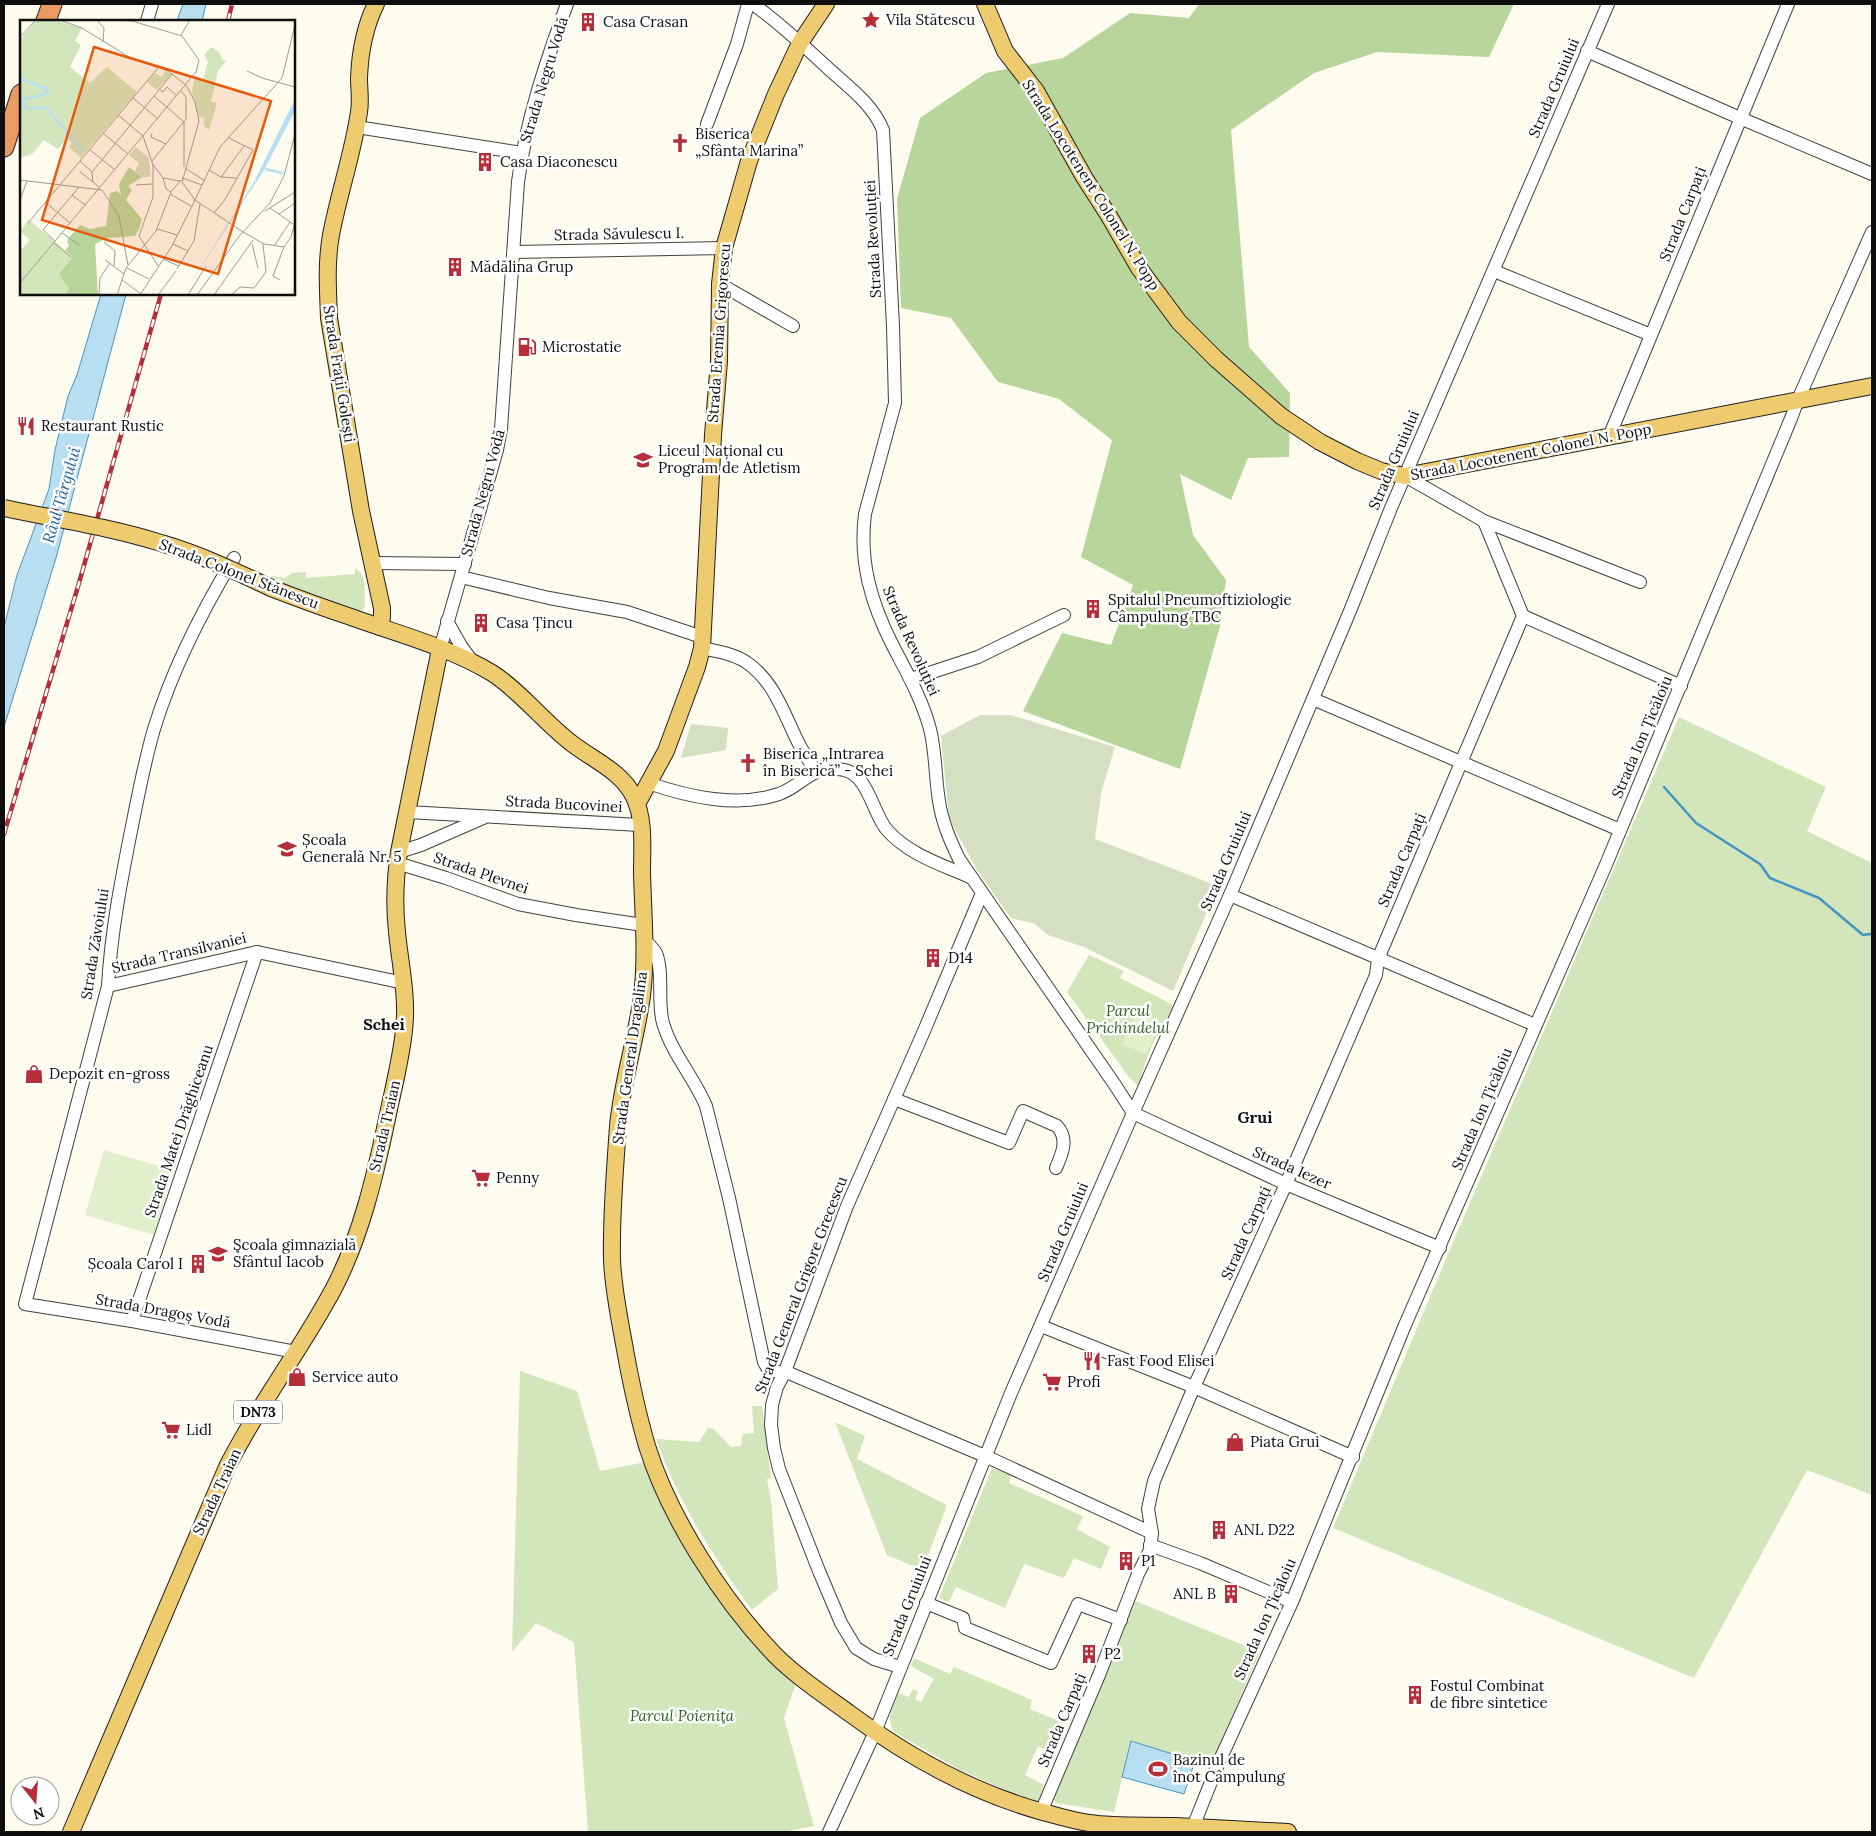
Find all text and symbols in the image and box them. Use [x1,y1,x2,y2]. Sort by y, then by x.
place icon: Vila Stătescu [860,9,882,31]
place label: Vila Stătescu [885,10,975,29]
building icon: Casa Crasan [577,11,599,33]
place label: Casa Crasan [603,12,688,31]
street label: Strada Negru Vodă [515,14,572,145]
inset map [20,20,295,295]
street label: Strada Gruiului [1524,35,1583,140]
street label: Strada Locotenent Colonel N. Popp [1018,76,1164,294]
place label: Biserica „Sfânta Marina” [695,124,803,160]
church icon: Biserica „Sfânta Marina” [669,132,691,154]
building icon: Casa Diaconescu [474,151,496,173]
place label: Casa Diaconescu [500,152,618,171]
street label: Strada Carpați [1655,164,1710,264]
street label: Strada Revoluției [860,180,885,298]
street label: Strada Săvulescu I. [554,223,684,244]
street label: Strada Eremia Grigorescu [703,243,734,423]
building icon: Mădălina Grup [444,256,466,278]
place label: Mădălina Grup [470,257,573,276]
street label: Strada Frații Golești [319,304,360,444]
fuel station icon: Microstatie [516,336,538,358]
place label: Microstatie [542,337,622,356]
street label: Strada Gruiului [1364,407,1423,512]
restaurant icon: Restaurant Rustic [15,415,37,437]
place label: Restaurant Rustic [41,416,164,435]
street label: Strada Locotenent Colonel N. Popp [1409,419,1653,484]
street label: Strada Negru Vodă [456,427,509,559]
place label: Liceul Național cu Program de Atletism [658,441,801,477]
water label: Râul Târgului [38,445,84,545]
school or university icon: Liceul Național cu Program de Atletism [632,449,654,471]
street label: Strada Colonel Stănescu [157,534,322,613]
street label: Strada Revoluției [879,583,944,699]
place label: Spitalul Pneumoftiziologie Câmpulung TBC [1108,590,1292,626]
building icon: Spitalul Pneumoftiziologie Câmpulung TBC [1082,598,1104,620]
building icon: Casa Țincu [470,612,492,634]
place label: Casa Țincu [496,613,573,633]
street label: Strada Ion Țicăloiu [1607,673,1677,801]
place label: Biserica „Intrarea în Biserică” - Schei [763,744,893,780]
church icon: Biserica „Intrarea în Biserică” - Schei [737,752,759,774]
street label: Strada Bucovinei [505,791,623,816]
street label: Strada Gruiului [1196,808,1255,913]
street label: Strada Carpați [1373,810,1430,910]
place label: Școala Generală Nr. 5 [302,830,402,866]
school or university icon: Școala Generală Nr. 5 [276,838,298,860]
street label: Strada Plevnei [431,847,531,898]
street label: Strada Zăvoiului [76,887,113,1001]
street label: Strada Transilvaniei [110,928,248,977]
building icon: D14 [922,947,944,969]
place label: D14 [948,948,973,967]
street label: Strada General Dragalina [608,970,651,1146]
park label: Parcul Prichindelul [1086,1001,1170,1037]
district label: Schei [363,1014,405,1034]
street label: Strada Matei Drăghiceanu [140,1042,217,1220]
street label: Strada Ion Țicăloiu [1447,1045,1517,1173]
shop icon: Depozit en-gross [23,1063,45,1085]
place label: Depozit en-gross [49,1064,170,1083]
street label: Strada Traian [365,1078,404,1174]
district label: Grui [1238,1107,1272,1127]
street label: Strada Iezer [1250,1142,1335,1194]
supermarket icon: Penny [470,1167,492,1189]
place label: Penny [496,1168,539,1187]
street label: Strada General Grigore Grecescu [750,1173,851,1396]
street label: Strada Gruiului [1033,1179,1092,1284]
street label: Strada Carpați [1216,1183,1275,1283]
place label: Şcoala gimnazială Sfântul Iacob [233,1235,357,1271]
school or university icon: Şcoala gimnazială Sfântul Iacob [207,1243,229,1265]
building icon: Școala Carol I [187,1253,209,1275]
place label: Școala Carol I [88,1254,183,1273]
street label: Strada Dragoș Vodă [94,1289,232,1332]
restaurant icon: Fast Food Elisei [1081,1350,1103,1372]
place label: Fast Food Elisei [1107,1351,1214,1370]
shop icon: Service auto [286,1366,308,1388]
place label: Service auto [312,1367,398,1386]
supermarket icon: Profi [1041,1371,1063,1393]
place label: Profi [1067,1372,1101,1391]
road number: DN73 [234,1400,282,1424]
supermarket icon: Lidl [160,1419,182,1441]
place label: Lidl [186,1420,212,1439]
shop icon: Piata Grui [1224,1431,1246,1453]
place label: Piata Grui [1250,1432,1320,1451]
street label: Strada Traian [188,1445,245,1538]
building icon: ANL D22 [1208,1519,1230,1541]
place label: ANL D22 [1233,1520,1295,1539]
building icon: P1 [1115,1550,1137,1572]
place label: P1 [1141,1551,1156,1570]
street label: Strada Gruiului [878,1553,935,1659]
street label: Strada Ion Țicăloiu [1229,1555,1301,1683]
building icon: ANL B [1220,1583,1242,1605]
place label: ANL B [1172,1584,1216,1603]
building icon: P2 [1078,1643,1100,1665]
place label: P2 [1104,1644,1121,1663]
street label: Strada Carpați [1033,1670,1090,1770]
place label: Fostul Combinat de fibre sintetice [1430,1676,1548,1712]
building icon: Fostul Combinat de fibre sintetice [1404,1684,1426,1706]
park label: Parcul Poieniţa [630,1706,735,1725]
place label: Bazinul de înot Câmpulung [1173,1750,1286,1786]
sports icon: Bazinul de înot Câmpulung [1147,1758,1169,1780]
north arrow [10,1776,60,1826]
text: N [31,1803,47,1824]

